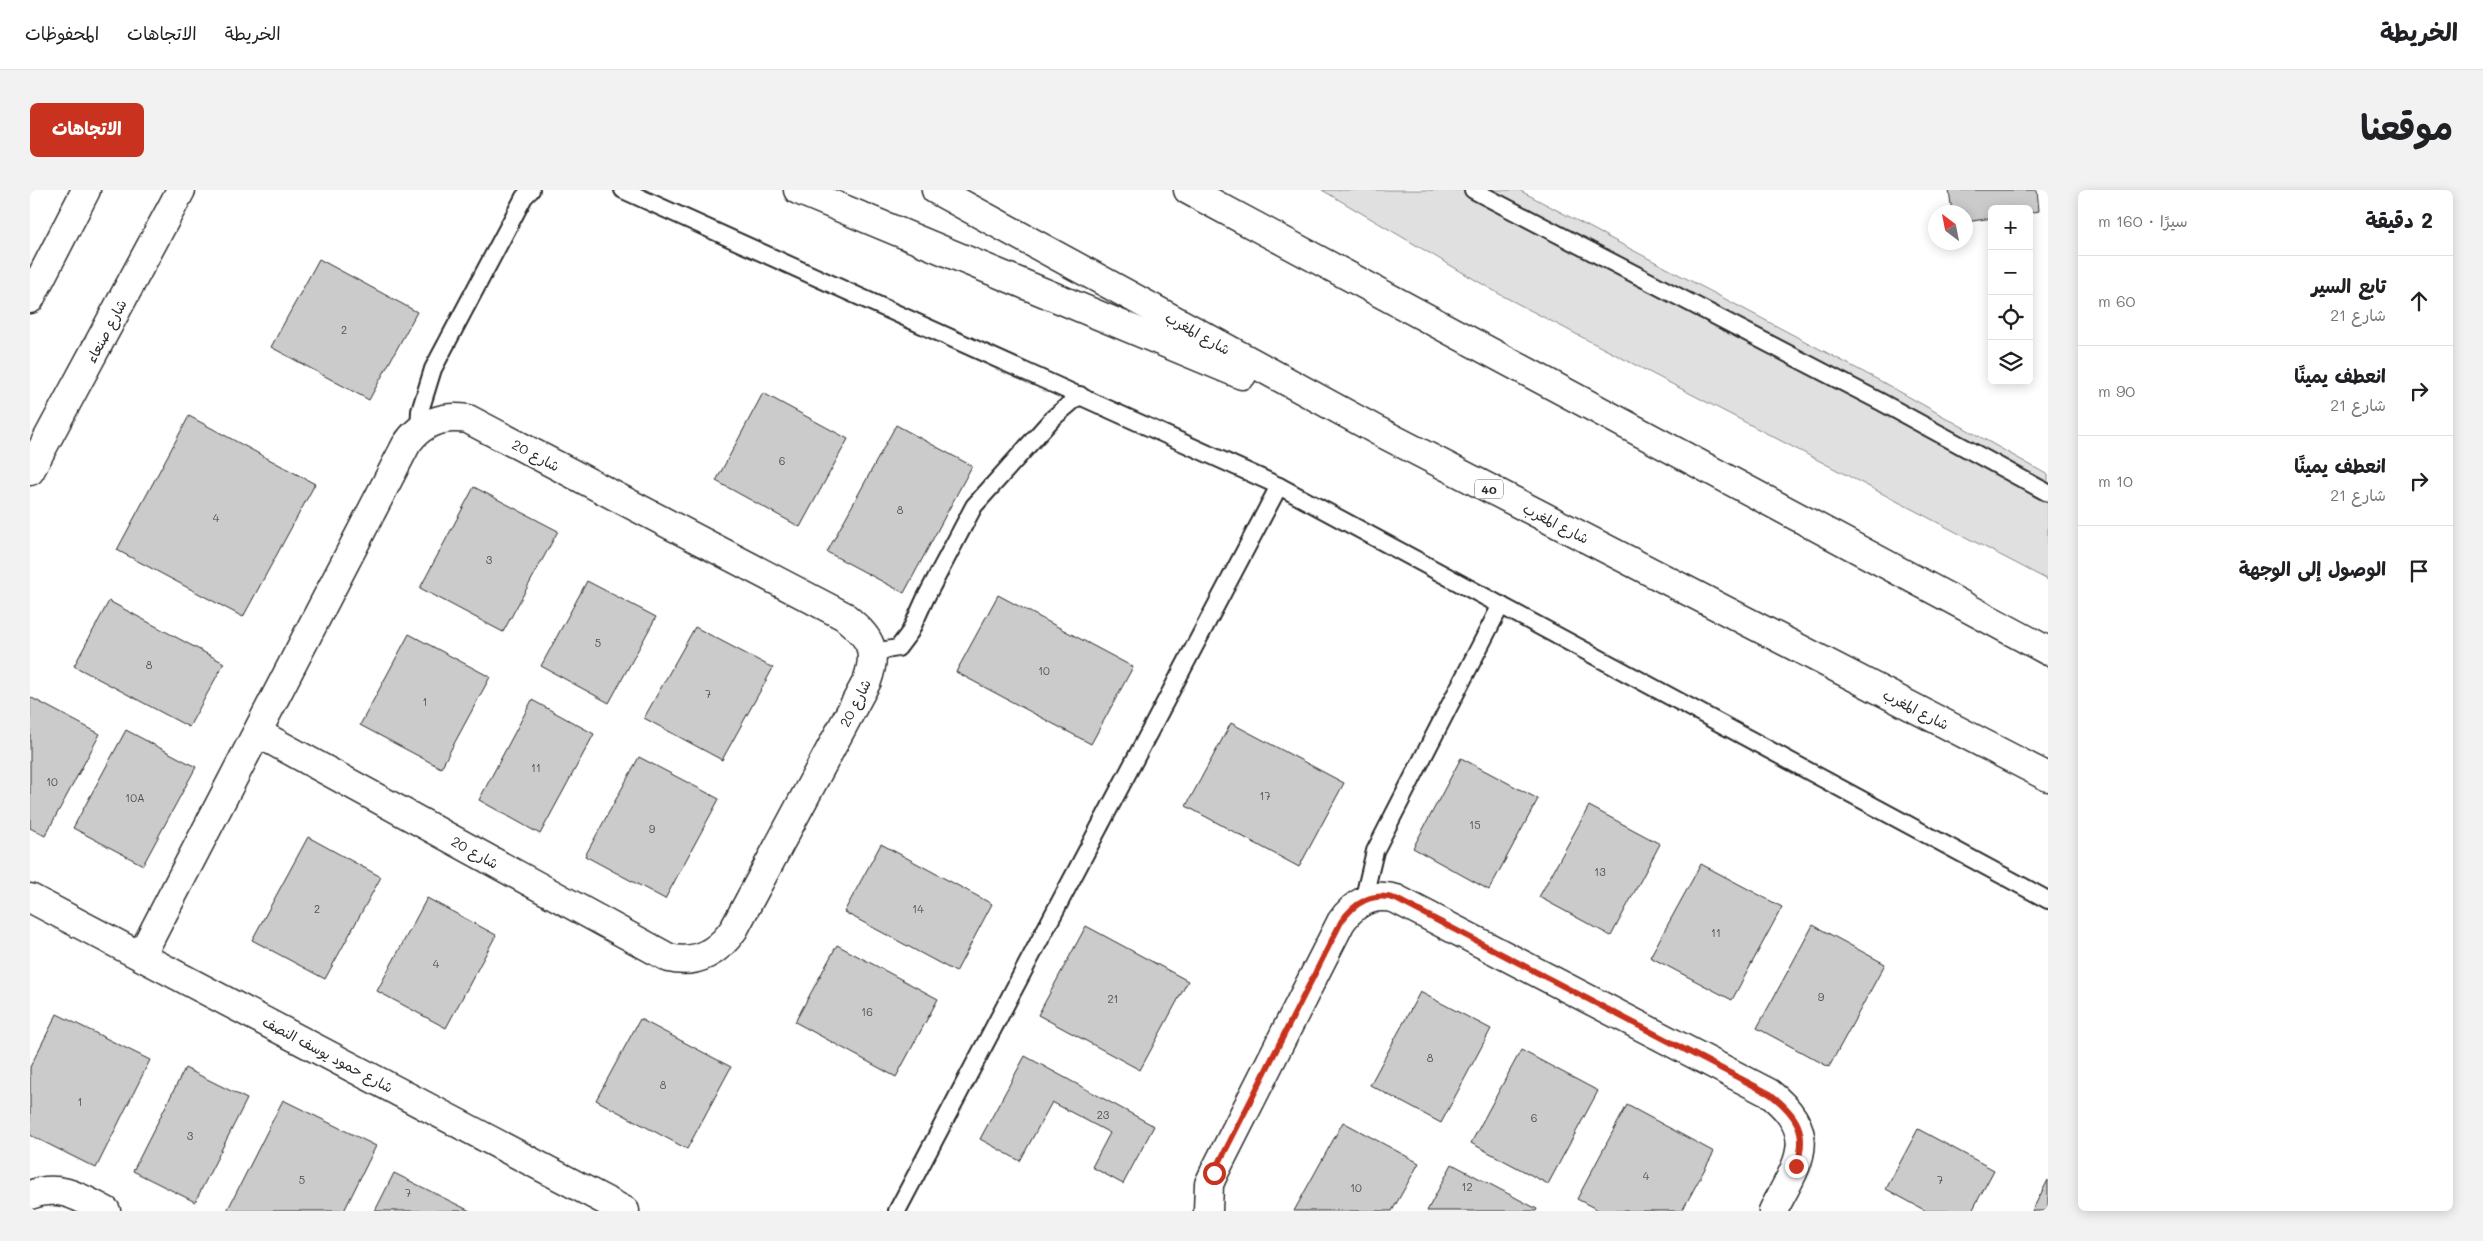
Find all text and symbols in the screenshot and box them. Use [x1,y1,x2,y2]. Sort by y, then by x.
text: الخريطة [2380,16,2458,47]
text: المحفوظات [25,21,99,45]
text: الاتجاهات [127,21,197,45]
text: الخريطة [225,21,281,45]
button: الاتجاهات [30,103,144,157]
text: موقعنا [2360,103,2453,149]
north arrow [1928,205,1973,250]
map controls [1988,205,2033,385]
button: + [1988,205,2033,250]
text: 2 دقيقة [2365,206,2433,233]
text: سيرًا · 160 m [2098,210,2188,231]
button: − [1988,250,2033,295]
text: تابع السير [2311,273,2386,298]
icon: ahead [2405,287,2433,315]
text: 60 m [2098,290,2135,311]
button: locate [1988,295,2033,340]
street label: شارع صنعاء [81,296,132,367]
text: شارع 21 [2330,304,2386,325]
street label: شارع المغرب [1162,307,1234,360]
house number: 2 [341,322,347,337]
button: layers [1988,340,2033,385]
text: انعطف يمينًا [2294,363,2386,388]
icon: right [2405,377,2433,405]
text: 90 m [2098,380,2135,401]
text: شارع 21 [2330,394,2386,415]
street label: شارع 20 [508,435,563,476]
house number: 6 [779,453,785,468]
text: انعطف يمينًا [2294,453,2386,478]
icon: right [2405,467,2433,495]
text: 10 m [2098,470,2133,491]
road number: 40 [1475,480,1503,498]
text: شارع 21 [2330,484,2386,505]
street label: شارع المغرب [1519,498,1592,549]
house number: 8 [897,502,904,517]
house number: 4 [213,510,220,525]
house number: 3 [486,552,493,567]
text: الوصول إلى الوجهة [2239,556,2386,581]
icon: arrive [2405,557,2433,585]
house number: 5 [595,635,601,650]
house number: 8 [146,657,153,672]
house number: 10 [1038,663,1050,678]
street label: شارع 20 [835,676,876,731]
street label: شارع المغرب [1879,684,1952,735]
house number: 7 [705,686,711,701]
house number: 1 [423,694,427,709]
house number: 11 [531,760,541,775]
house number: 10 [46,774,58,789]
house number: 17 [1259,788,1271,803]
house number: 10A [125,790,145,805]
house number: 15 [1469,817,1481,832]
house number: 9 [649,821,656,836]
street label: شارع 20 [448,831,502,874]
house number: 13 [1594,864,1606,879]
house number: 2 [314,901,320,916]
house number: 14 [912,901,924,916]
house number: 11 [1711,925,1721,940]
house number: 4 [433,956,440,971]
house number: 9 [1818,989,1825,1004]
house number: 21 [1107,991,1119,1006]
house number: 16 [861,1004,873,1019]
street label: شارع حمود يوسف النصف [259,1011,397,1097]
house number: 8 [1427,1050,1434,1065]
house number: 8 [660,1077,667,1092]
house number: 1 [78,1094,82,1109]
house number: 23 [1097,1107,1110,1122]
house number: 6 [1531,1110,1537,1125]
house number: 3 [187,1128,194,1143]
route end [1785,1155,1808,1178]
route start [1203,1162,1226,1185]
house number: 4 [1643,1168,1650,1183]
house number: 5 [299,1172,305,1187]
house number: 7 [1937,1172,1943,1187]
house number: 12 [1461,1179,1473,1194]
house number: 10 [1350,1180,1362,1195]
house number: 7 [405,1185,411,1200]

